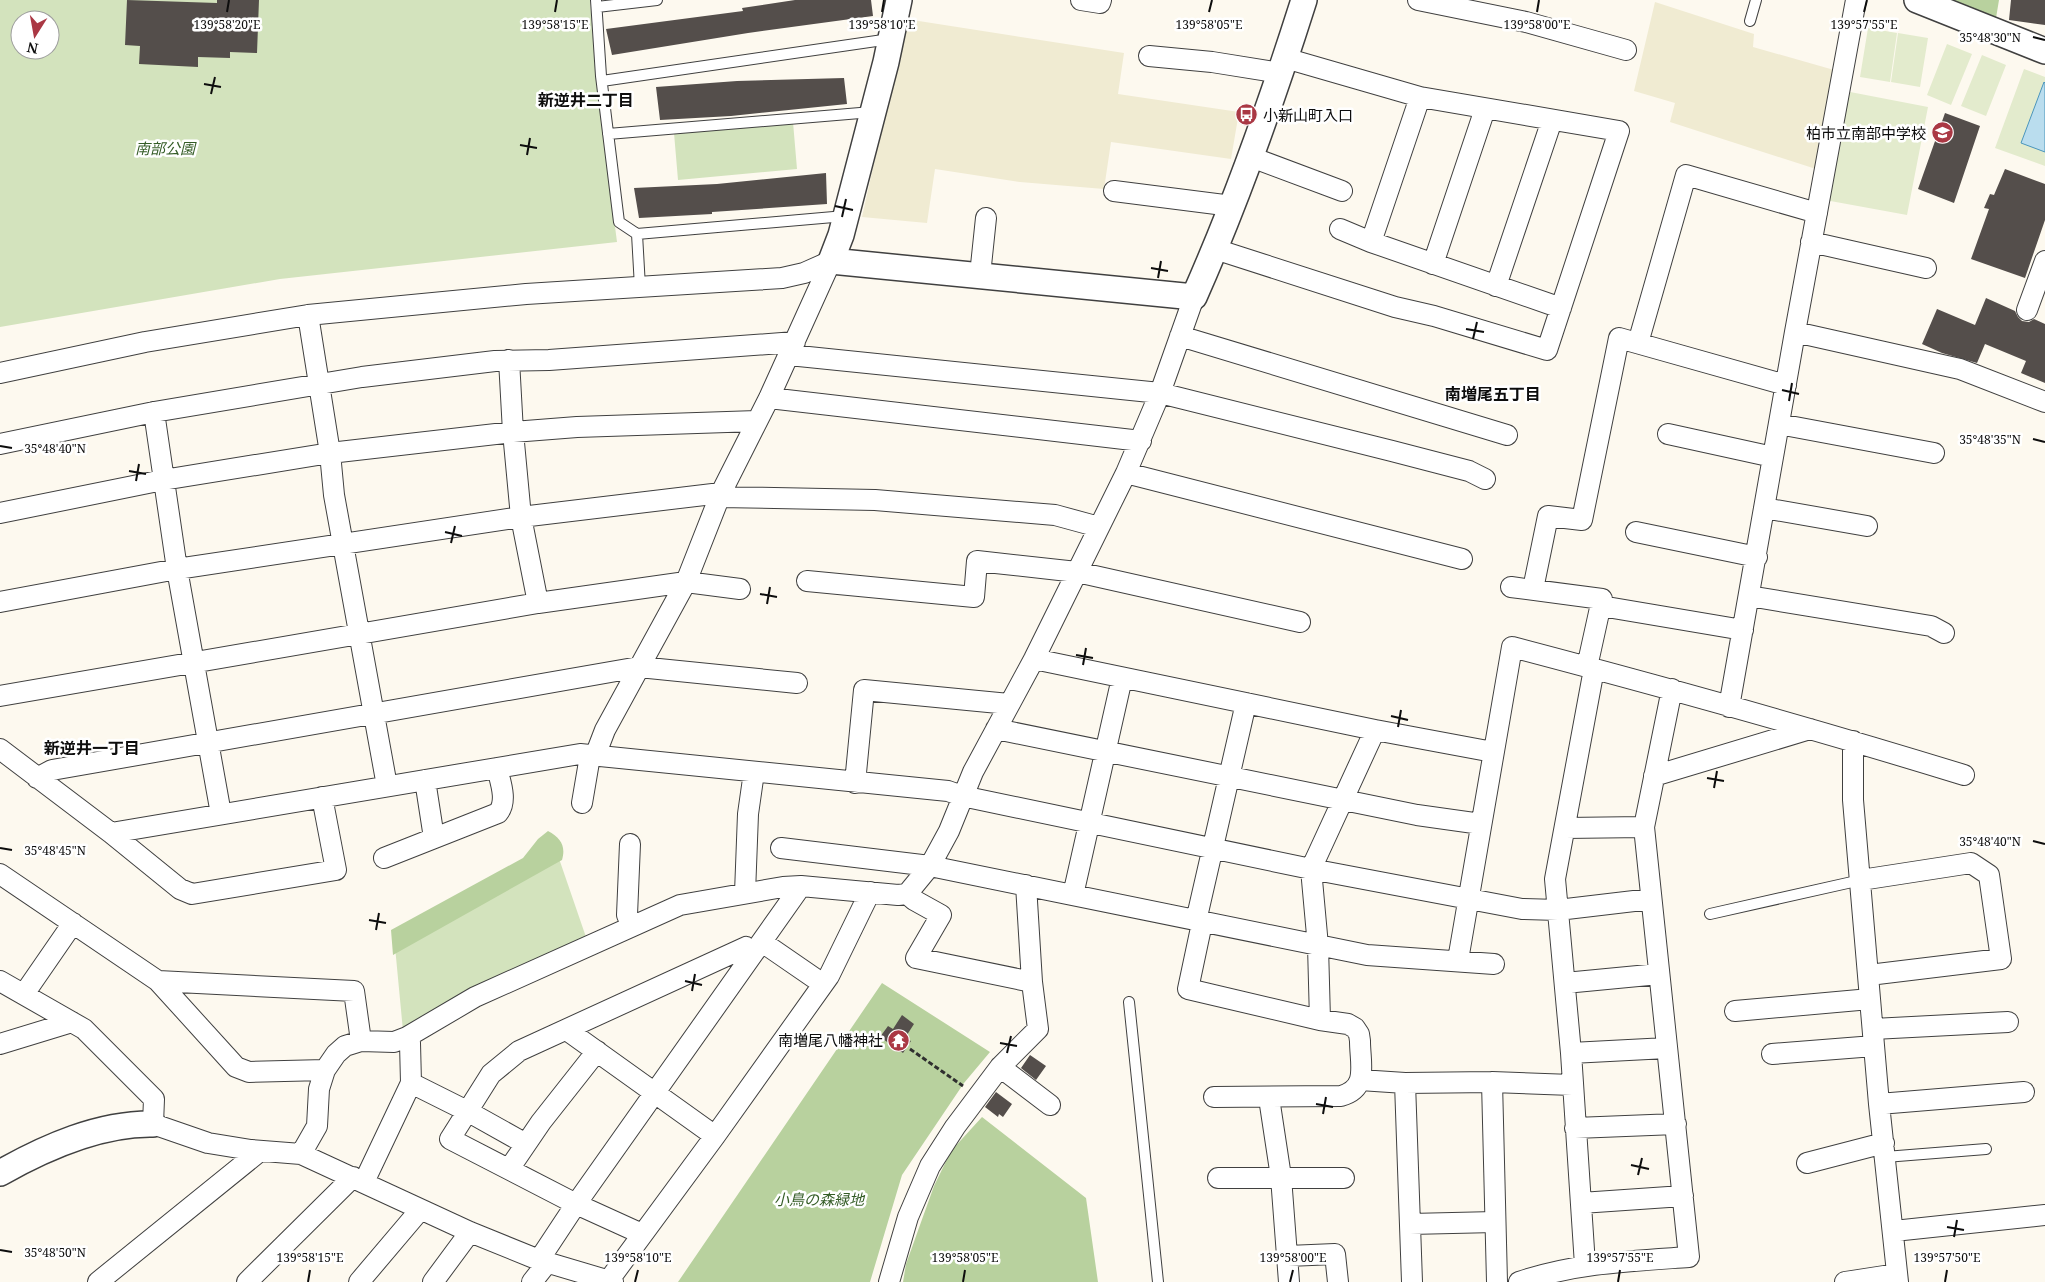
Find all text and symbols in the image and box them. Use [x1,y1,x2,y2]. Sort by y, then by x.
north arrow [10,10,60,60]
text: 139°58'20"E [194,16,260,33]
text: 139°58'15"E [522,16,588,33]
text: 139°58'10"E [849,16,915,33]
text: 139°58'05"E [1176,16,1242,33]
text: 139°58'00"E [1504,16,1570,33]
text: 139°57'55"E [1831,16,1897,33]
text: 35°48'30"N [1959,29,2021,46]
text: N [25,38,40,59]
district label: 新逆井二丁目 [538,89,634,111]
bus stop icon: 小新山町入口 [1235,103,1259,127]
place label: 小新山町入口 [1263,105,1353,125]
school or university icon: 柏市立南部中学校 [1930,121,1954,145]
place label: 柏市立南部中学校 [1806,123,1926,143]
park label: 南部公園 [135,138,197,158]
district label: 南増尾五丁目 [1445,383,1541,405]
text: 35°48'35"N [1959,431,2021,448]
text: 35°48'40"N [24,440,86,457]
district label: 新逆井一丁目 [44,737,140,759]
text: 35°48'40"N [1959,833,2021,850]
text: 35°48'45"N [24,842,86,859]
temple icon: 南増尾八幡神社 [887,1028,911,1052]
place label: 南増尾八幡神社 [778,1030,883,1050]
park label: 小鳥の森緑地 [774,1189,866,1209]
text: 35°48'50"N [24,1244,86,1261]
text: 139°58'15"E [277,1249,343,1266]
text: 139°58'10"E [605,1249,671,1266]
text: 139°58'05"E [932,1249,998,1266]
text: 139°58'00"E [1260,1249,1326,1266]
text: 139°57'55"E [1587,1249,1653,1266]
text: 139°57'50"E [1914,1249,1980,1266]

